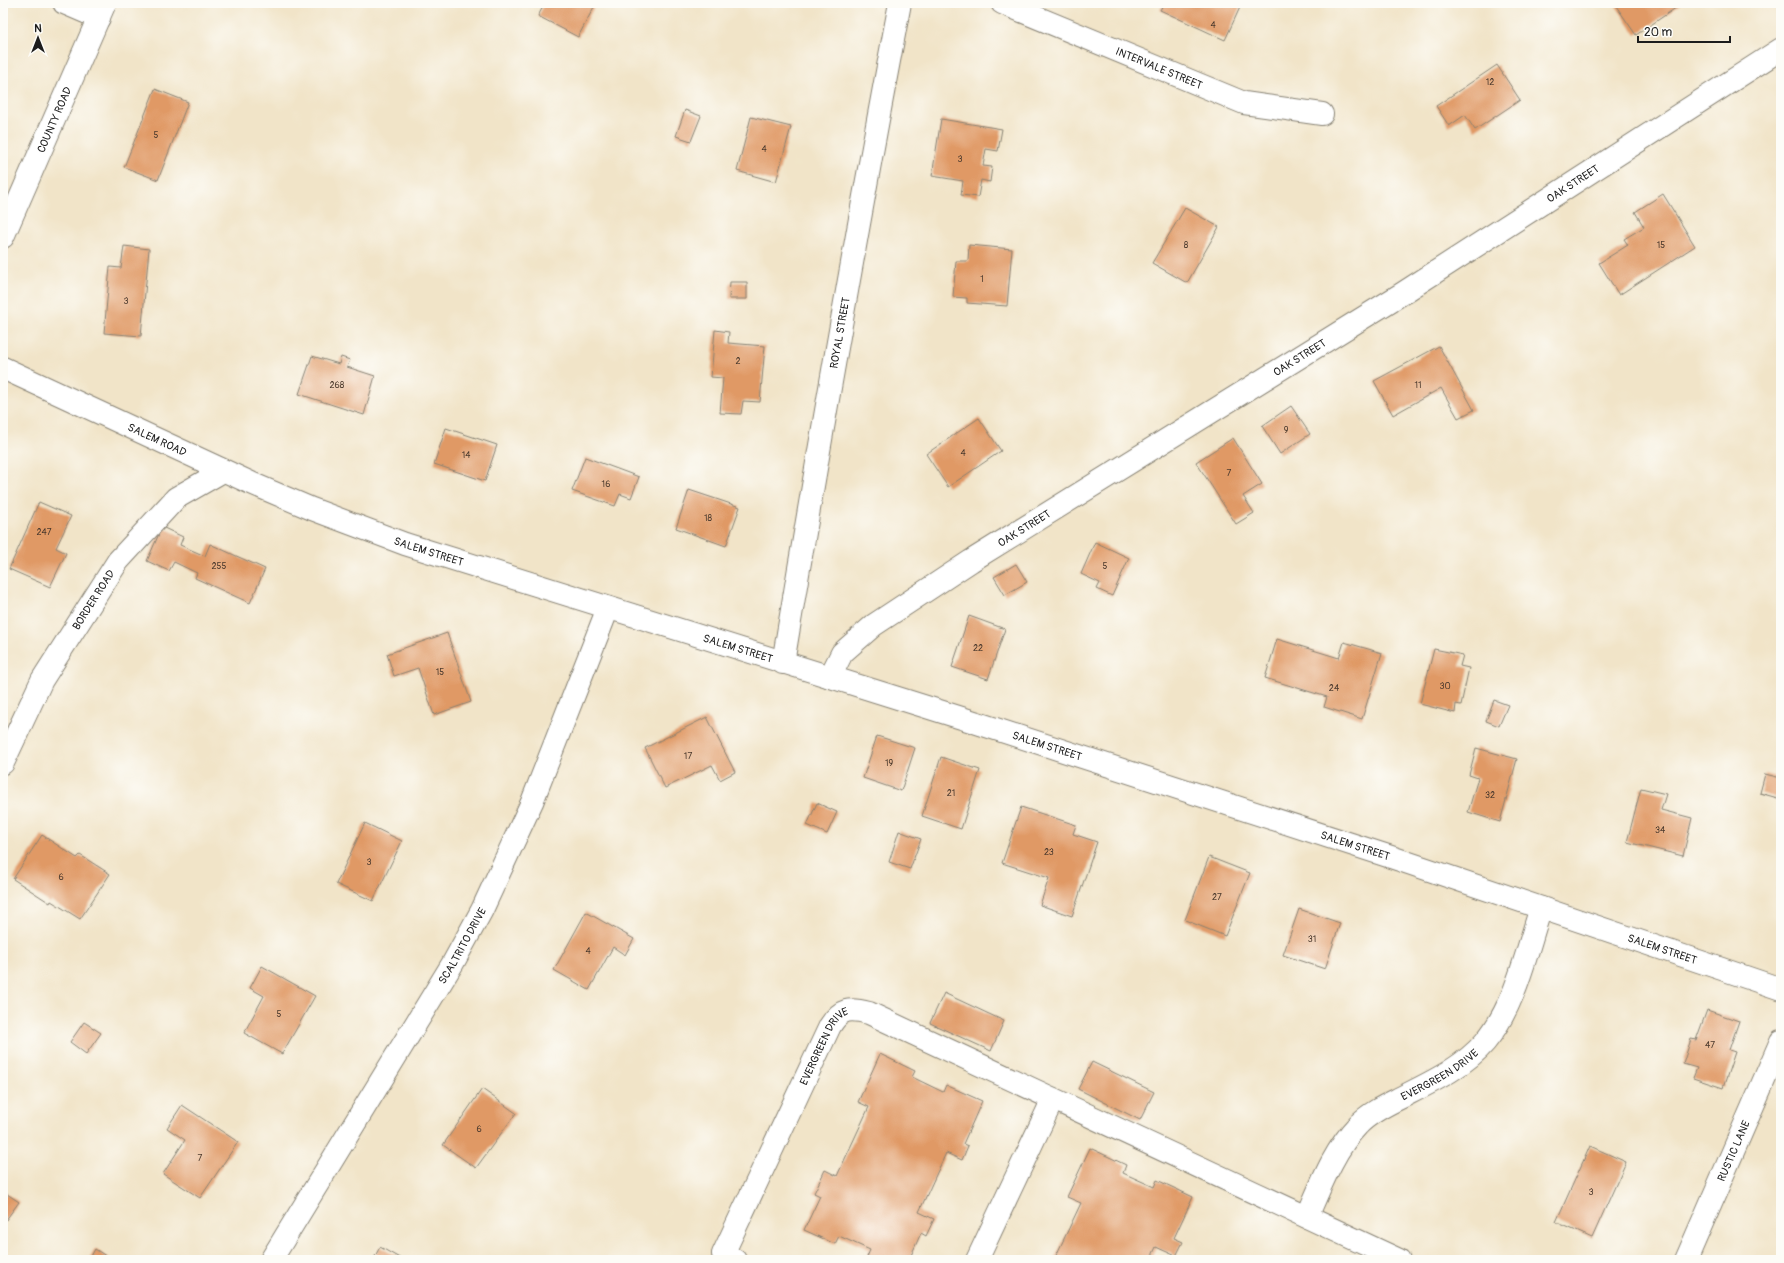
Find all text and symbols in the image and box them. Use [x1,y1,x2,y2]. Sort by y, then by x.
north arrow [18,18,58,58]
scale bar [1638,18,1730,44]
house number: 4 [1210,20,1216,31]
text: N [34,22,42,35]
text: 20 m [1644,25,1673,40]
street label: INTERVALE STREET [1114,44,1204,92]
house number: 12 [1486,77,1494,88]
street label: COUNTY ROAD [34,85,74,155]
house number: 5 [154,130,159,141]
house number: 4 [761,144,767,155]
house number: 3 [957,154,963,165]
street label: OAK STREET [1544,162,1601,205]
house number: 8 [1184,240,1189,251]
house number: 15 [1657,240,1665,251]
house number: 1 [980,274,984,285]
house number: 3 [123,296,129,307]
street label: ROYAL STREET [827,296,852,369]
street label: OAK STREET [1271,336,1328,379]
house number: 2 [735,356,741,367]
house number: 268 [330,380,345,391]
house number: 11 [1414,380,1422,391]
street label: SALEM ROAD [126,420,189,459]
house number: 9 [1284,425,1289,436]
house number: 4 [960,448,966,459]
house number: 14 [462,450,471,461]
house number: 7 [1227,468,1232,479]
house number: 16 [602,479,610,490]
street label: OAK STREET [995,507,1053,549]
house number: 18 [704,513,712,524]
house number: 247 [36,527,52,538]
street label: SALEM STREET [392,534,465,568]
house number: 255 [212,561,227,572]
house number: 5 [1103,561,1108,572]
street label: BORDER ROAD [69,567,117,632]
street label: SALEM STREET [702,631,775,665]
house number: 22 [973,643,983,654]
house number: 15 [436,667,444,678]
house number: 30 [1439,681,1451,692]
house number: 24 [1329,683,1340,694]
street label: SALEM STREET [1011,728,1083,763]
house number: 17 [684,751,692,762]
house number: 19 [885,758,893,769]
house number: 21 [947,788,955,799]
house number: 32 [1485,790,1495,801]
house number: 34 [1655,825,1666,836]
street label: SALEM STREET [1319,828,1392,863]
house number: 23 [1044,847,1054,858]
house number: 3 [366,857,372,868]
house number: 6 [58,872,64,883]
house number: 27 [1212,892,1222,903]
street label: SCALTRITO DRIVE [435,905,489,986]
street label: SALEM STREET [1626,931,1699,967]
house number: 31 [1308,934,1316,945]
house number: 4 [585,946,591,957]
street label: EVERGREEN DRIVE [797,1004,850,1087]
house number: 5 [277,1009,282,1020]
house number: 47 [1705,1040,1715,1051]
street label: EVERGREEN DRIVE [1399,1046,1481,1103]
street label: RUSTIC LANE [1714,1118,1752,1183]
house number: 6 [476,1124,482,1135]
house number: 7 [198,1153,203,1164]
house number: 3 [1588,1187,1594,1198]

